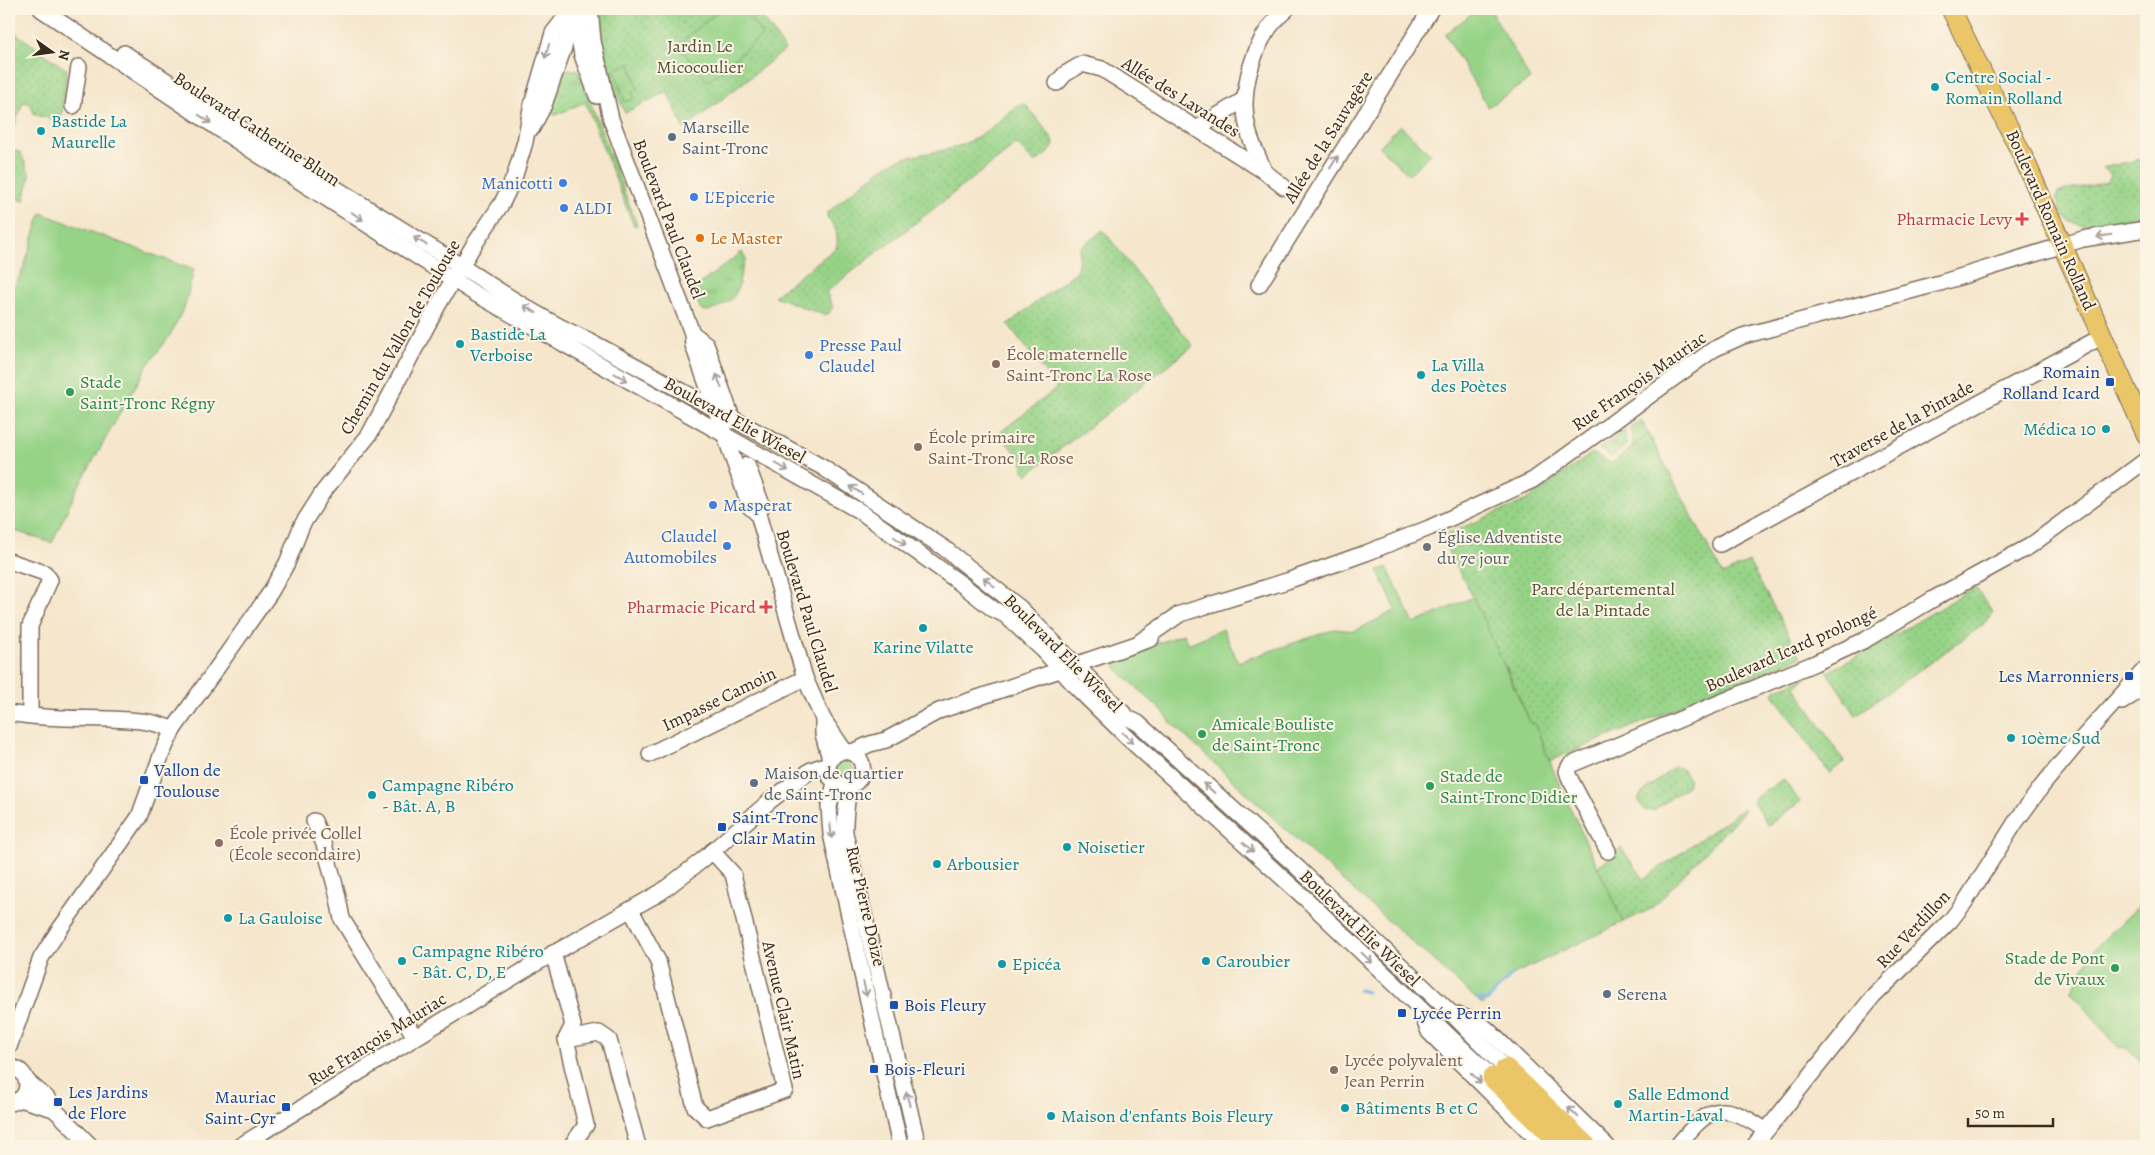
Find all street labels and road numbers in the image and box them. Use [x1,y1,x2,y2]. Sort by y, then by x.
street label: Allée des Lavandes [1116,50,1245,143]
street label: Boulevard Catherine Blum [169,66,345,192]
street label: Allée de la Sauvagère [1277,66,1378,208]
street label: Boulevard Romain Rolland [2000,126,2102,314]
street label: Boulevard Paul Claudel [627,136,711,303]
street label: Chemin du Vallon de Toulouse [334,235,466,439]
street label: Rue François Mauriac [1567,326,1711,436]
street label: Boulevard Elie Wiesel [660,371,811,469]
street label: Traverse de la Pintade [1826,375,1978,473]
street label: Boulevard Paul Claudel [771,527,843,696]
street label: Boulevard Elie Wiesel [999,589,1128,718]
street label: Boulevard Icard prolongé [1702,600,1880,698]
street label: Impasse Camoin [658,661,780,737]
street label: Rue Pierre Doize [840,843,892,969]
street label: Boulevard Elie Wiesel [1295,864,1426,992]
street label: Rue Verdillon [1871,885,1955,973]
street label: Avenue Clair Matin [756,938,812,1082]
street label: Rue François Mauriac [303,987,451,1091]

